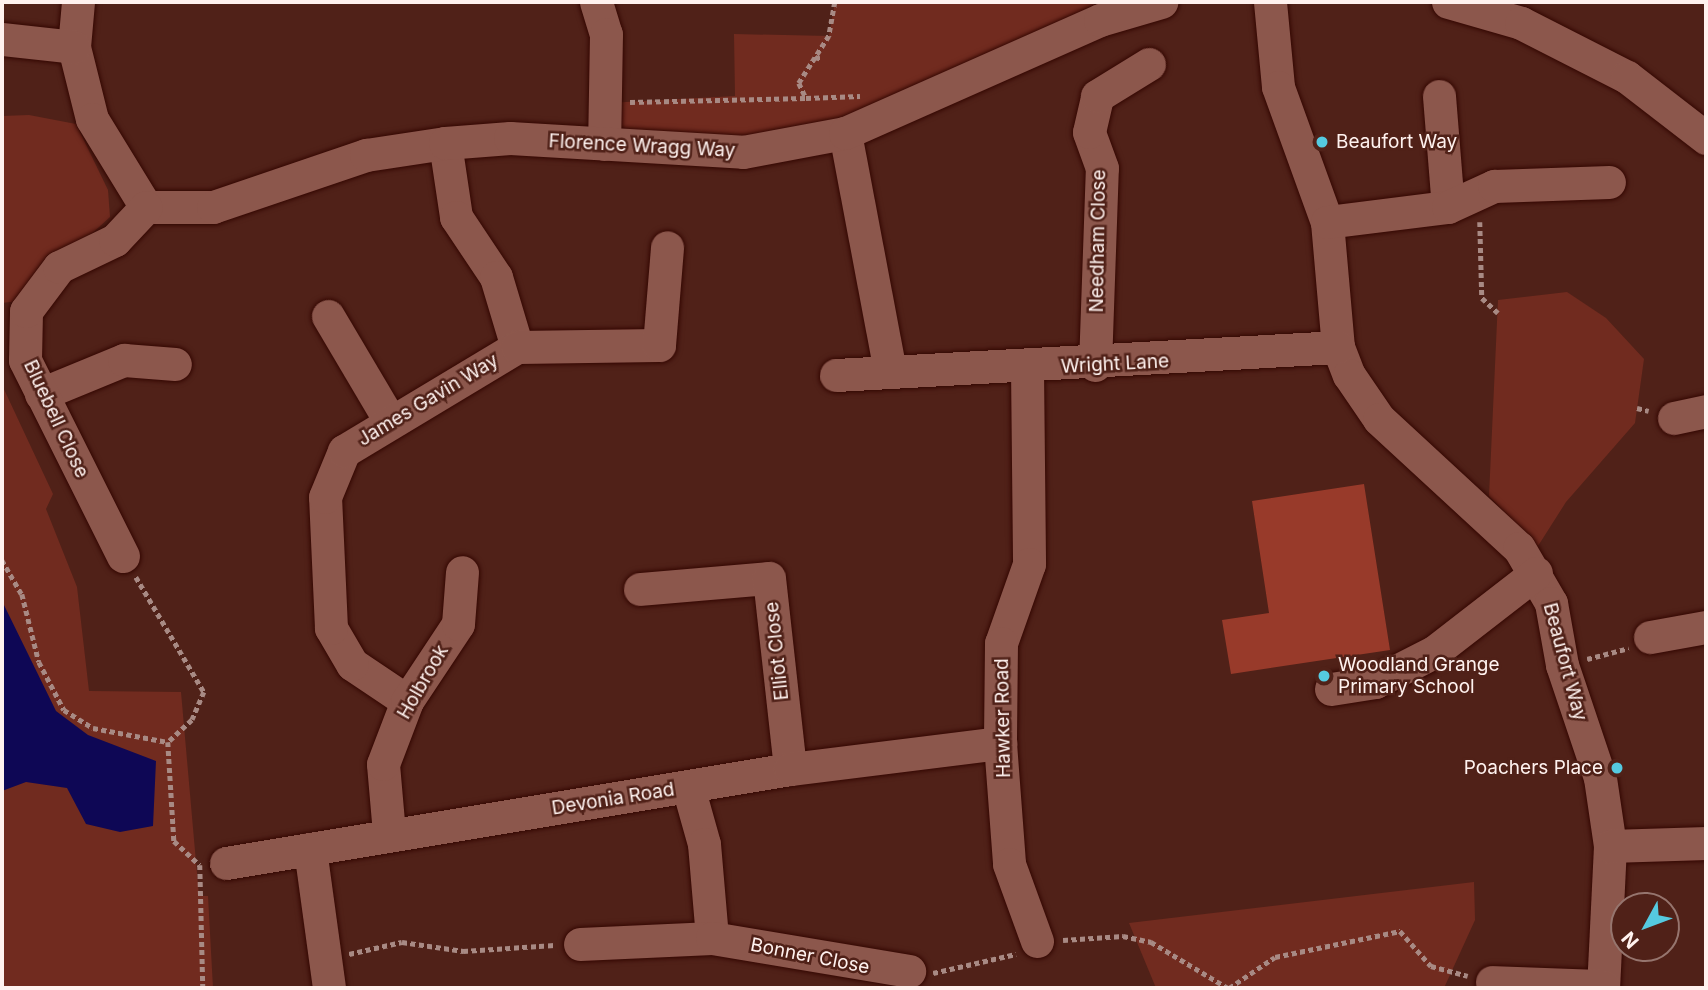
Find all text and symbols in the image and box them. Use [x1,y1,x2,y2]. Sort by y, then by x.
street label: Florence Wragg Way [548,130,736,162]
place label: Beaufort Way [1336,131,1457,153]
marker: Beaufort Way [1314,134,1330,150]
street label: Needham Close [1085,169,1111,313]
street label: James Gavin Way [354,349,502,451]
street label: Wright Lane [1060,350,1170,378]
street label: Bluebell Close [19,356,93,482]
street label: Beaufort Way [1538,600,1592,724]
street label: Elliot Close [760,601,794,701]
street label: Holbrook [393,641,453,723]
place label: Woodland Grange Primary School [1338,654,1500,698]
street label: Hawker Road [991,658,1015,778]
marker: Woodland Grange Primary School [1316,668,1332,684]
place label: Poachers Place [1464,757,1603,779]
marker: Poachers Place [1609,760,1625,776]
street label: Devonia Road [550,778,676,820]
north arrow [1610,892,1680,962]
text: N [1617,927,1644,953]
street label: Bonner Close [749,933,871,979]

